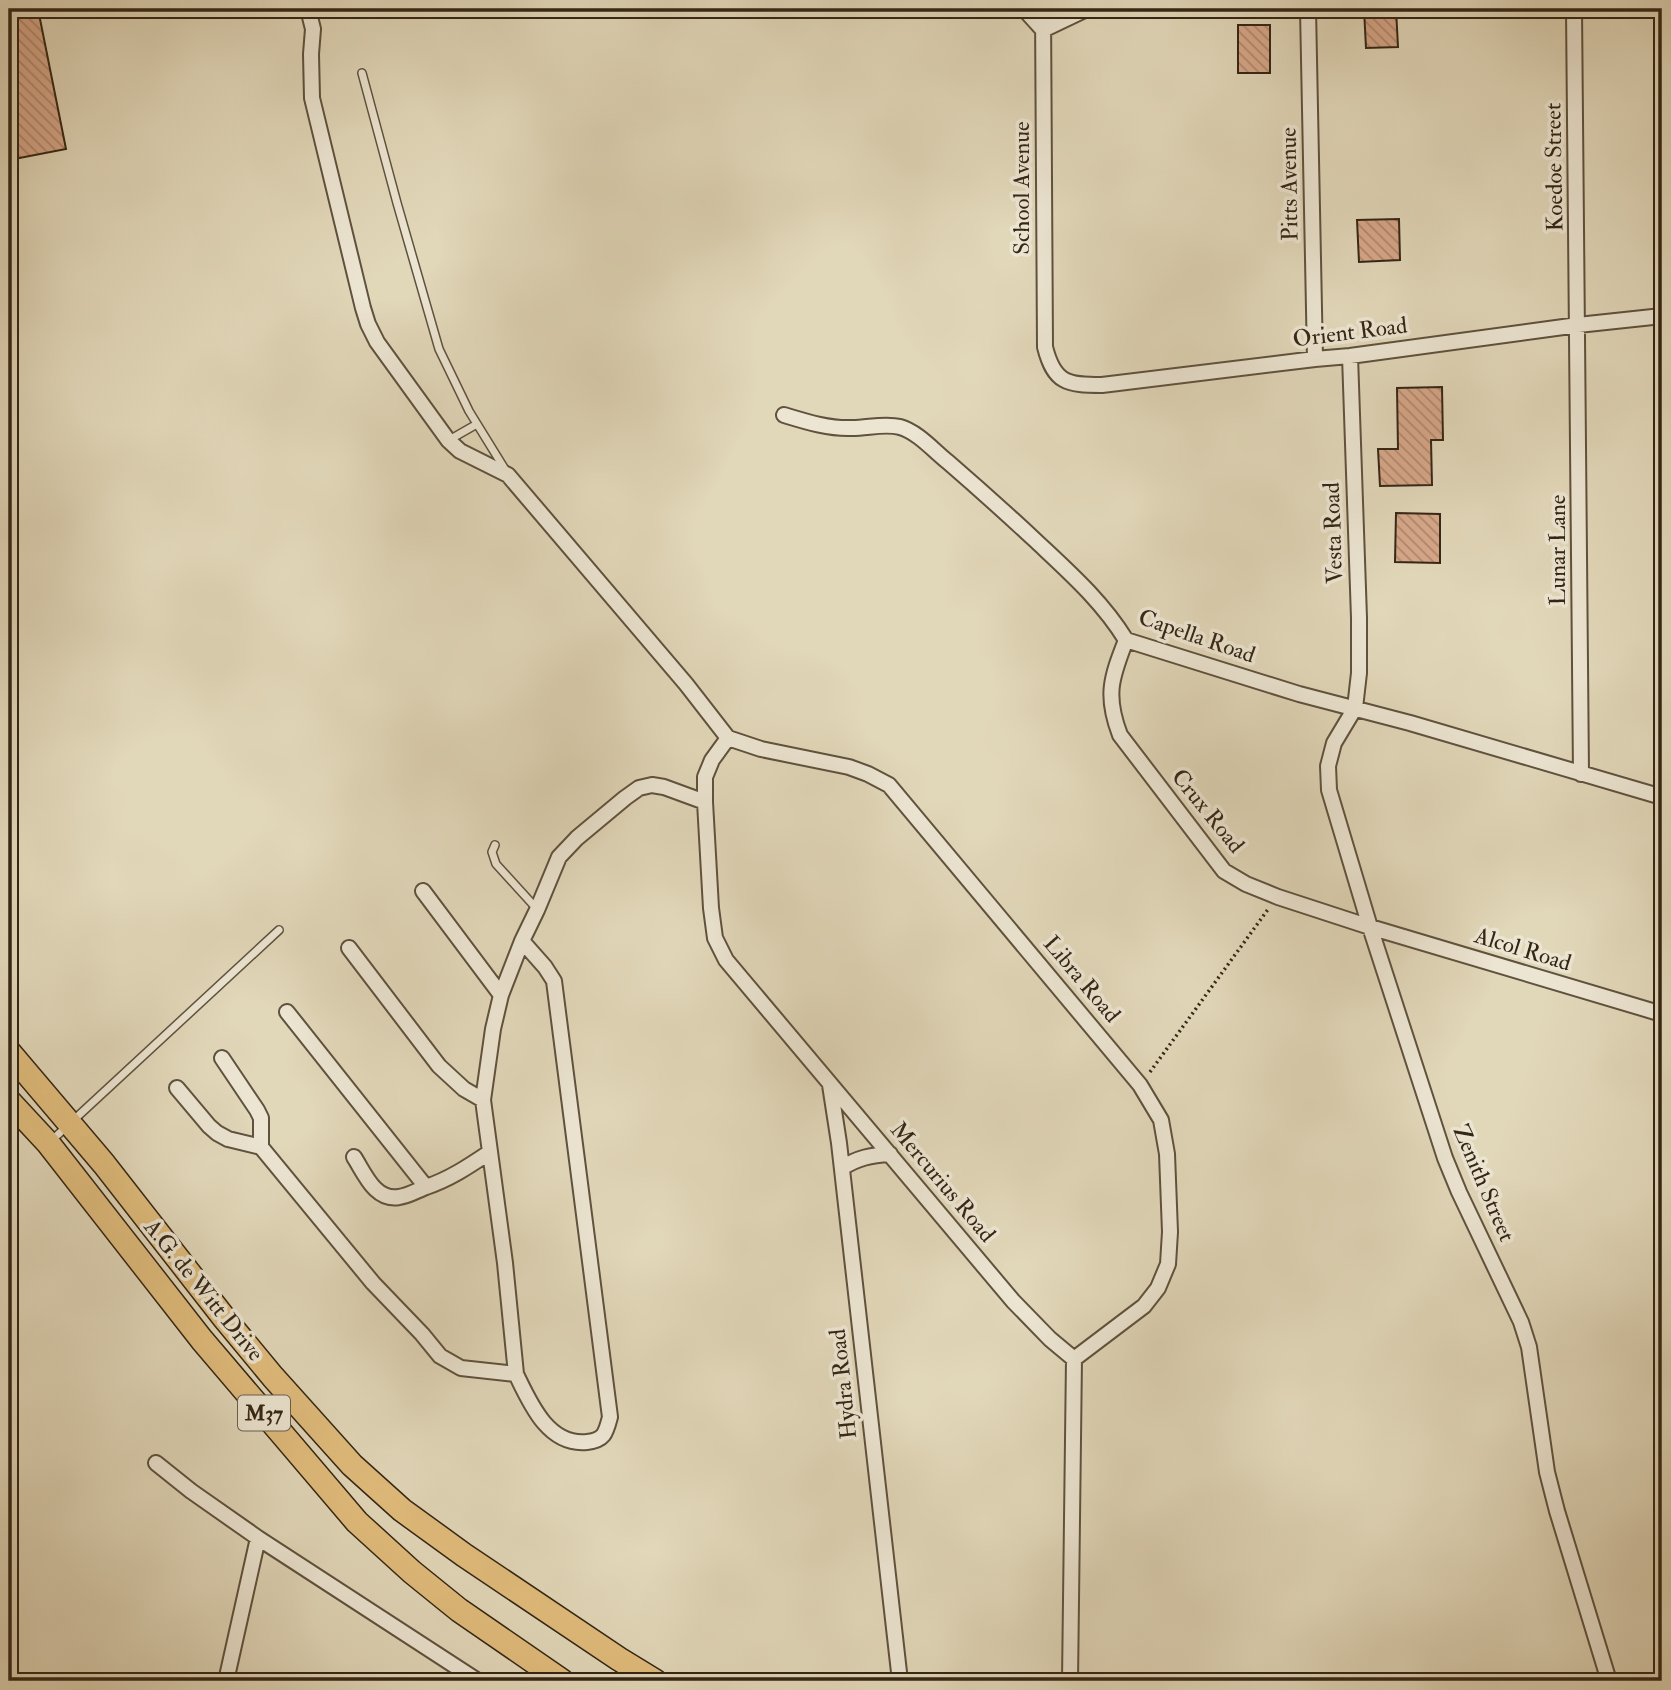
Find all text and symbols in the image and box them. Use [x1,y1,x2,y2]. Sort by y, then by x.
street label: Koedoe Street [1538,102,1570,232]
street label: School Avenue [1007,121,1036,255]
street label: Pitts Avenue [1274,127,1304,241]
street label: Orient Road [1291,311,1409,353]
street label: Vesta Road [1317,482,1349,584]
street label: Lunar Lane [1543,494,1572,605]
street label: Capella Road [1134,602,1259,670]
street label: Crux Road [1165,763,1251,859]
street label: Alcol Road [1470,920,1575,977]
street label: Libra Road [1037,930,1127,1028]
street label: Mercurius Road [884,1116,1002,1248]
street label: Zenith Street [1446,1120,1522,1246]
street label: A.G. de Witt Drive [137,1212,270,1367]
street label: Hydra Road [823,1327,863,1441]
road number: M37 [238,1396,290,1430]

